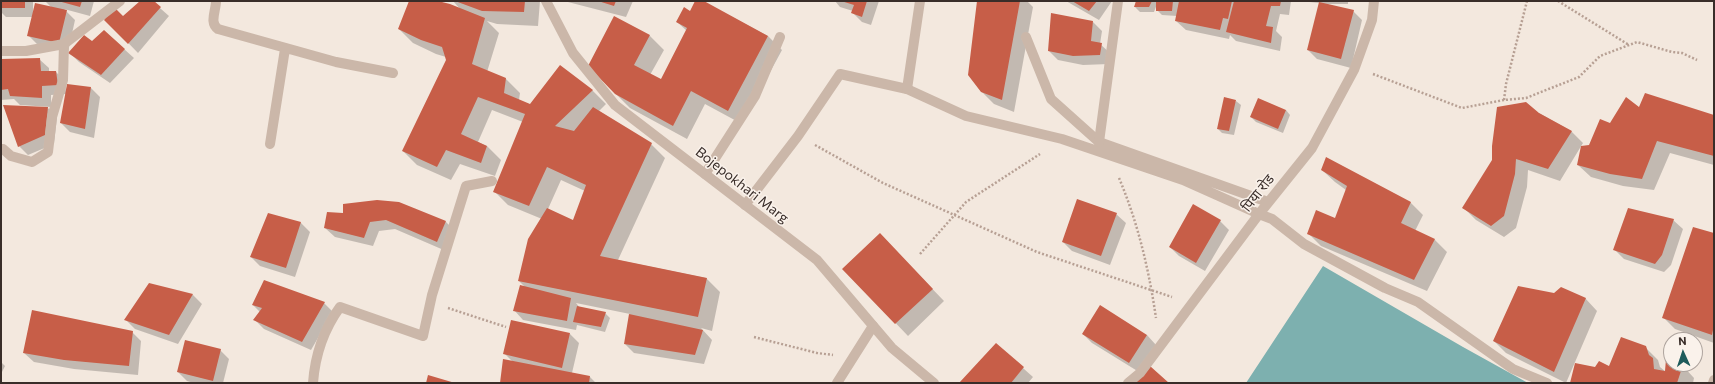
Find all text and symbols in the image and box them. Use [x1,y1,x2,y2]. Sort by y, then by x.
street label: Bojepokhari Marg [692,143,792,227]
street label: पिया रोड [1238,171,1278,215]
north arrow [1663,332,1703,372]
text: N [1678,334,1687,347]

